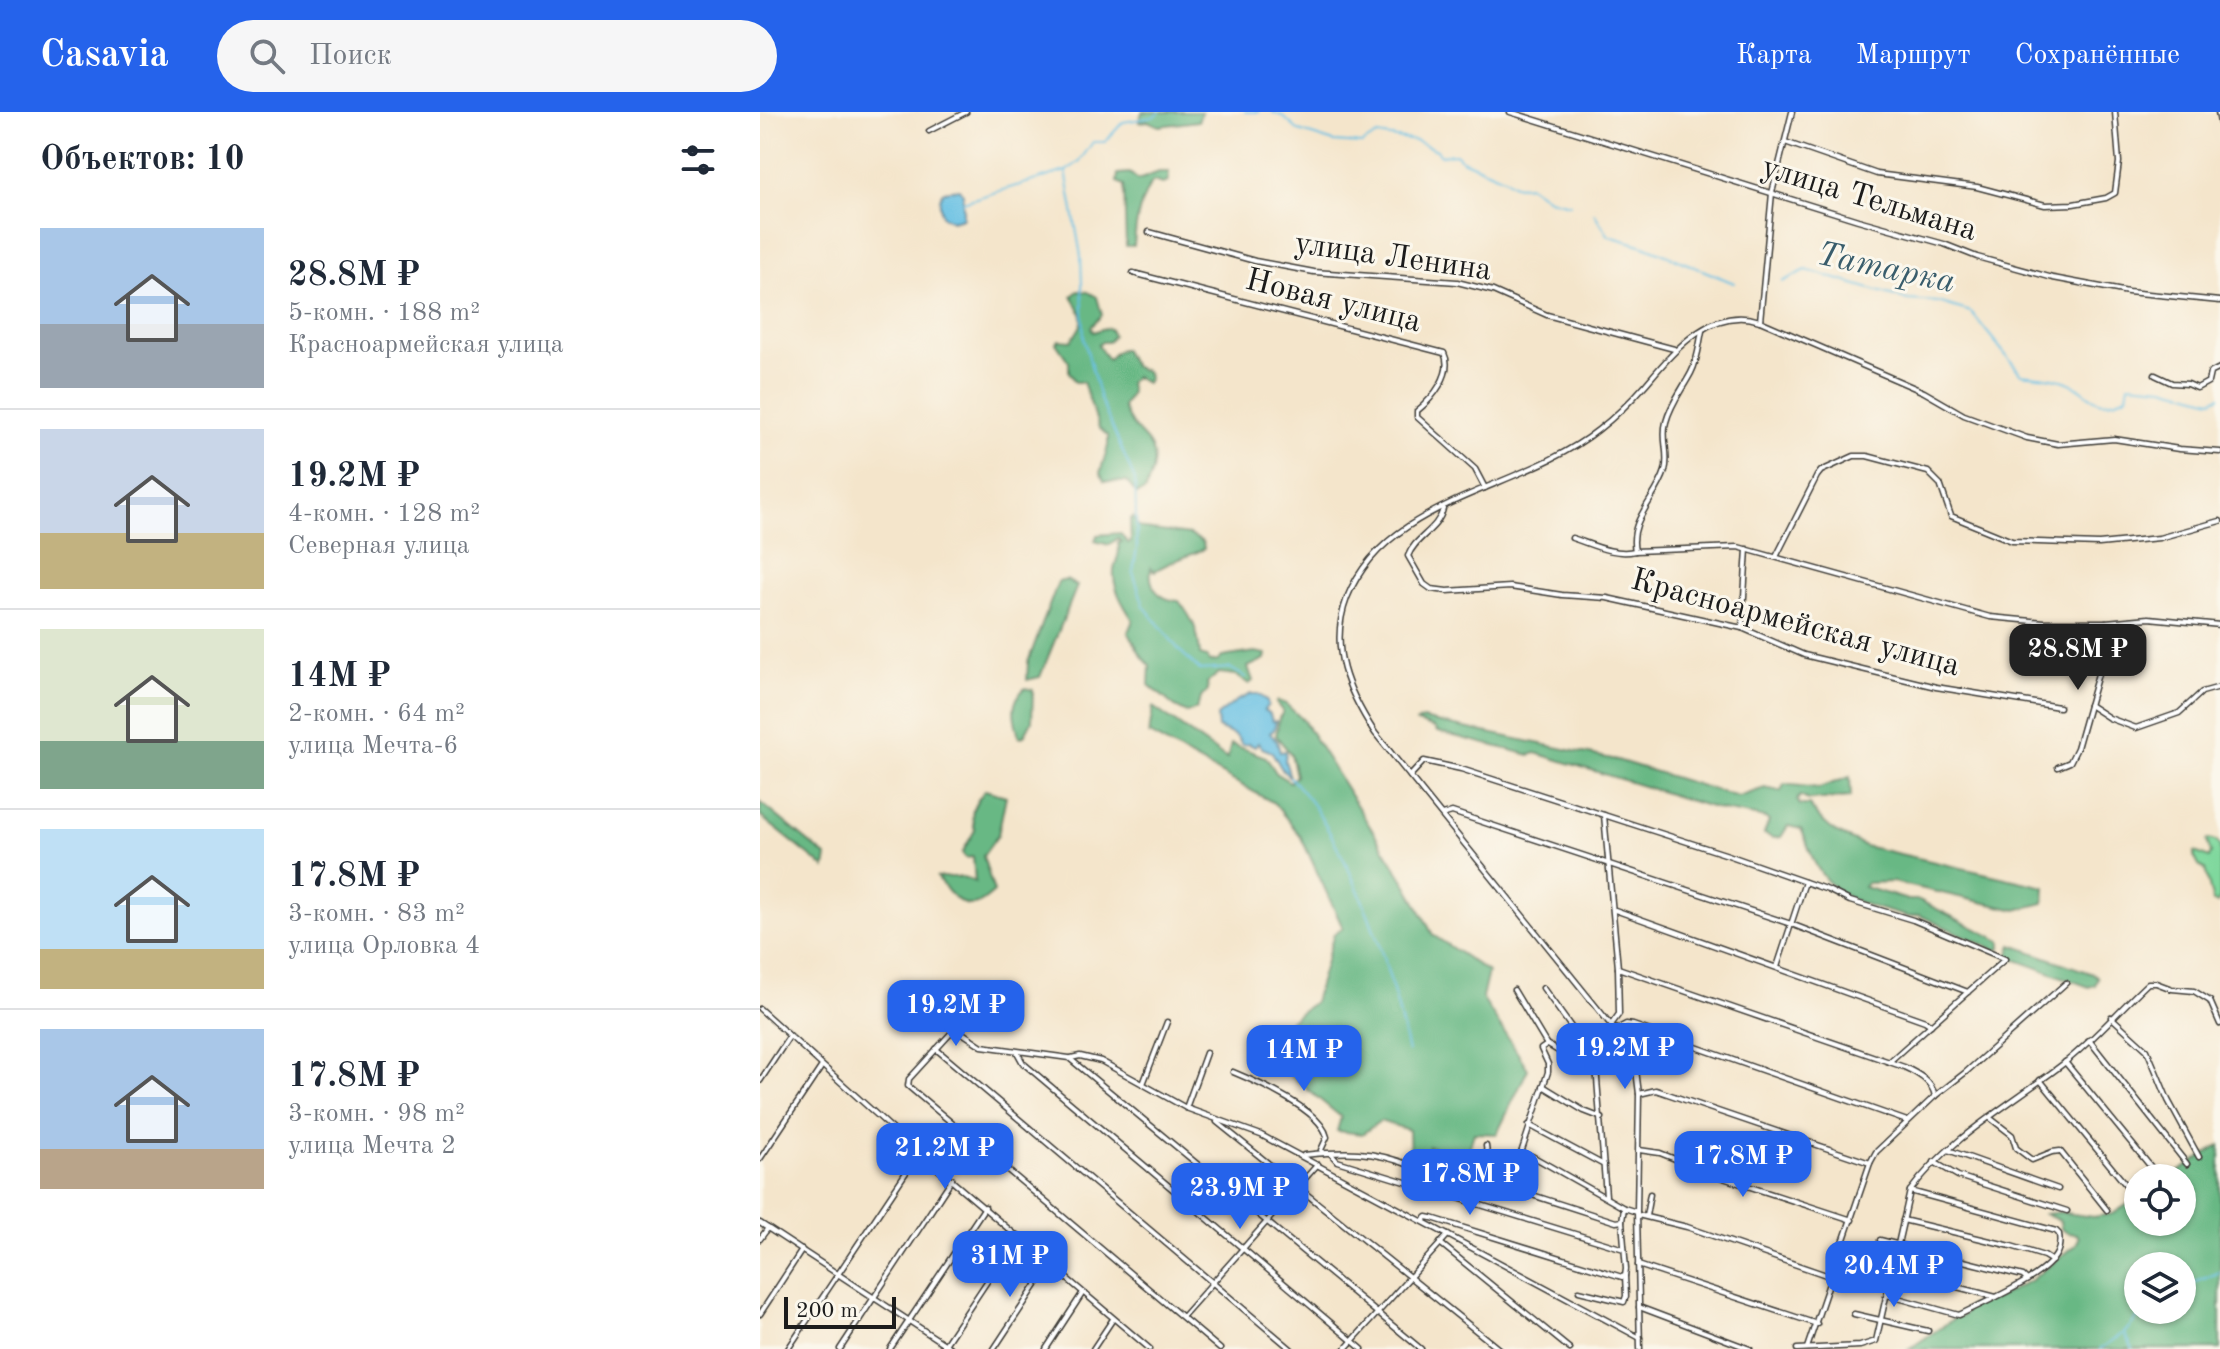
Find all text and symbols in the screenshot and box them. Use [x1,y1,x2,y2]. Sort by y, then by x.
search box [217,20,777,92]
icon: search [245,34,289,78]
text: Casavia [40,37,169,75]
text: Поиск [309,41,392,71]
text: Карта [1736,42,1812,70]
text: Маршрут [1856,42,1971,70]
text: Сохранённые [2015,42,2180,70]
icon: filters [676,138,720,182]
text: Объектов: 10 [40,143,244,177]
street label: улица Тельмана [1758,152,1981,248]
street label: улица Ленина [1292,228,1494,288]
water label: Татарка [1814,238,1958,300]
text: 28.8M ₽ [288,259,420,293]
icon: home [104,260,200,356]
street label: Новая улица [1242,265,1424,339]
text: 5-комн. · 188 m² [288,300,480,326]
text: Красноармейская улица [288,332,564,358]
text: 19.2M ₽ [288,460,420,494]
icon: home [104,461,200,557]
text: 4-комн. · 128 m² [288,501,480,527]
text: Северная улица [288,533,470,559]
street label: Красноармейская улица [1627,565,1963,683]
pin: 28.8M ₽ [2004,624,2152,692]
text: 28.8M ₽ [2027,637,2129,663]
text: 14M ₽ [288,660,391,694]
icon: home [104,661,200,757]
text: 2-комн. · 64 m² [288,701,465,727]
text: улица Мечта-6 [288,733,458,759]
text: 17.8M ₽ [288,860,420,894]
icon: home [104,861,200,957]
text: 3-комн. · 83 m² [288,901,465,927]
text: улица Орловка 4 [288,933,480,959]
pin: 19.2M ₽ [882,980,1030,1048]
text: 19.2M ₽ [905,993,1007,1019]
pin: 19.2M ₽ [1551,1023,1699,1091]
pin: 14M ₽ [1248,1025,1360,1093]
text: 19.2M ₽ [1574,1036,1676,1062]
text: 14M ₽ [1265,1038,1343,1064]
text: 17.8M ₽ [288,1060,420,1094]
icon: home [104,1061,200,1157]
text: 3-комн. · 98 m² [288,1101,465,1127]
pin: 21.2M ₽ [871,1123,1019,1191]
pin: 17.8M ₽ [1669,1131,1817,1199]
text: улица Мечта 2 [288,1133,456,1159]
text: 21.2M ₽ [894,1136,996,1162]
text: 17.8M ₽ [1692,1144,1794,1170]
pin: 17.8M ₽ [1396,1149,1544,1217]
text: 17.8M ₽ [1419,1162,1521,1188]
pin: 23.9M ₽ [1166,1163,1314,1231]
map controls [2124,1164,2196,1324]
button: locate [2124,1164,2196,1236]
text: 23.9M ₽ [1189,1176,1291,1202]
pin: 31M ₽ [954,1231,1066,1299]
pin: 20.4M ₽ [1820,1241,1968,1309]
text: 31M ₽ [971,1244,1049,1270]
button: layers [2124,1252,2196,1324]
text: 20.4M ₽ [1843,1254,1945,1280]
scale bar [784,1293,896,1329]
text: 200 m [796,1300,858,1322]

